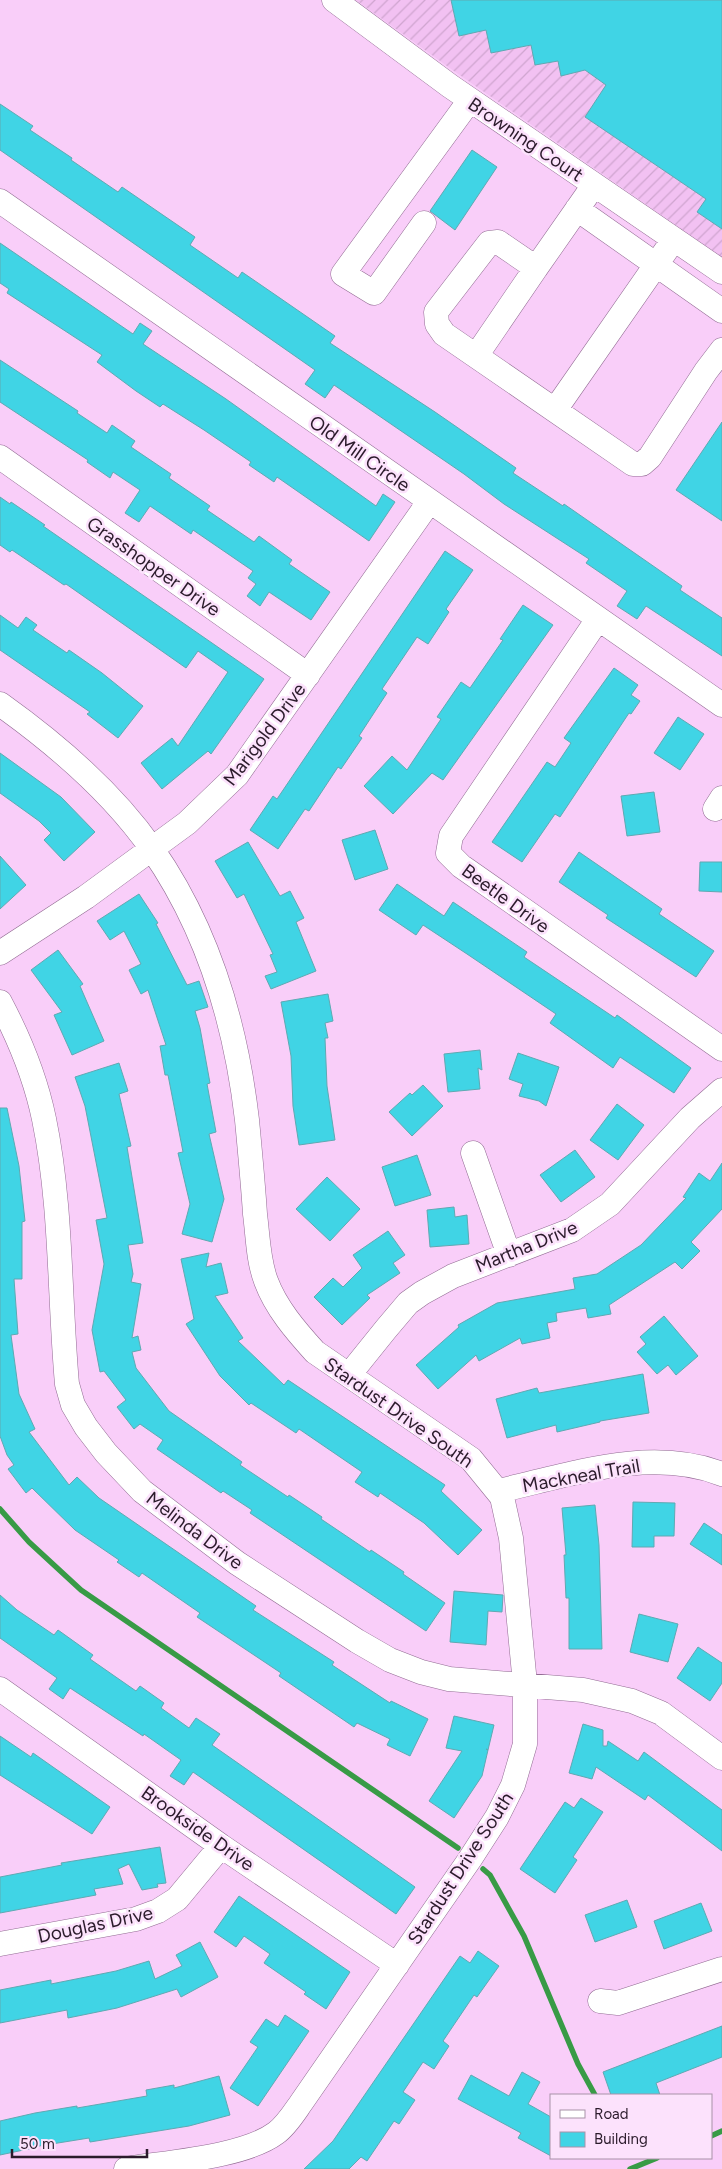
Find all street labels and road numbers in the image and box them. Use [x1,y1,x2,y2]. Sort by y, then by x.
street label: Browning Court [464,92,588,186]
street label: Old Mill Circle [305,410,414,497]
street label: Grasshopper Drive [83,512,225,621]
street label: Marigold Drive [218,678,311,790]
street label: Beetle Drive [457,859,554,938]
street label: Martha Drive [472,1216,581,1277]
street label: Stardust Drive South [320,1352,478,1473]
street label: Mackneal Trail [520,1454,642,1497]
street label: Melinda Drive [142,1487,248,1574]
street label: Brookside Drive [137,1781,259,1876]
street label: Stardust Drive South [403,1788,518,1949]
street label: Douglas Drive [35,1901,155,1948]

